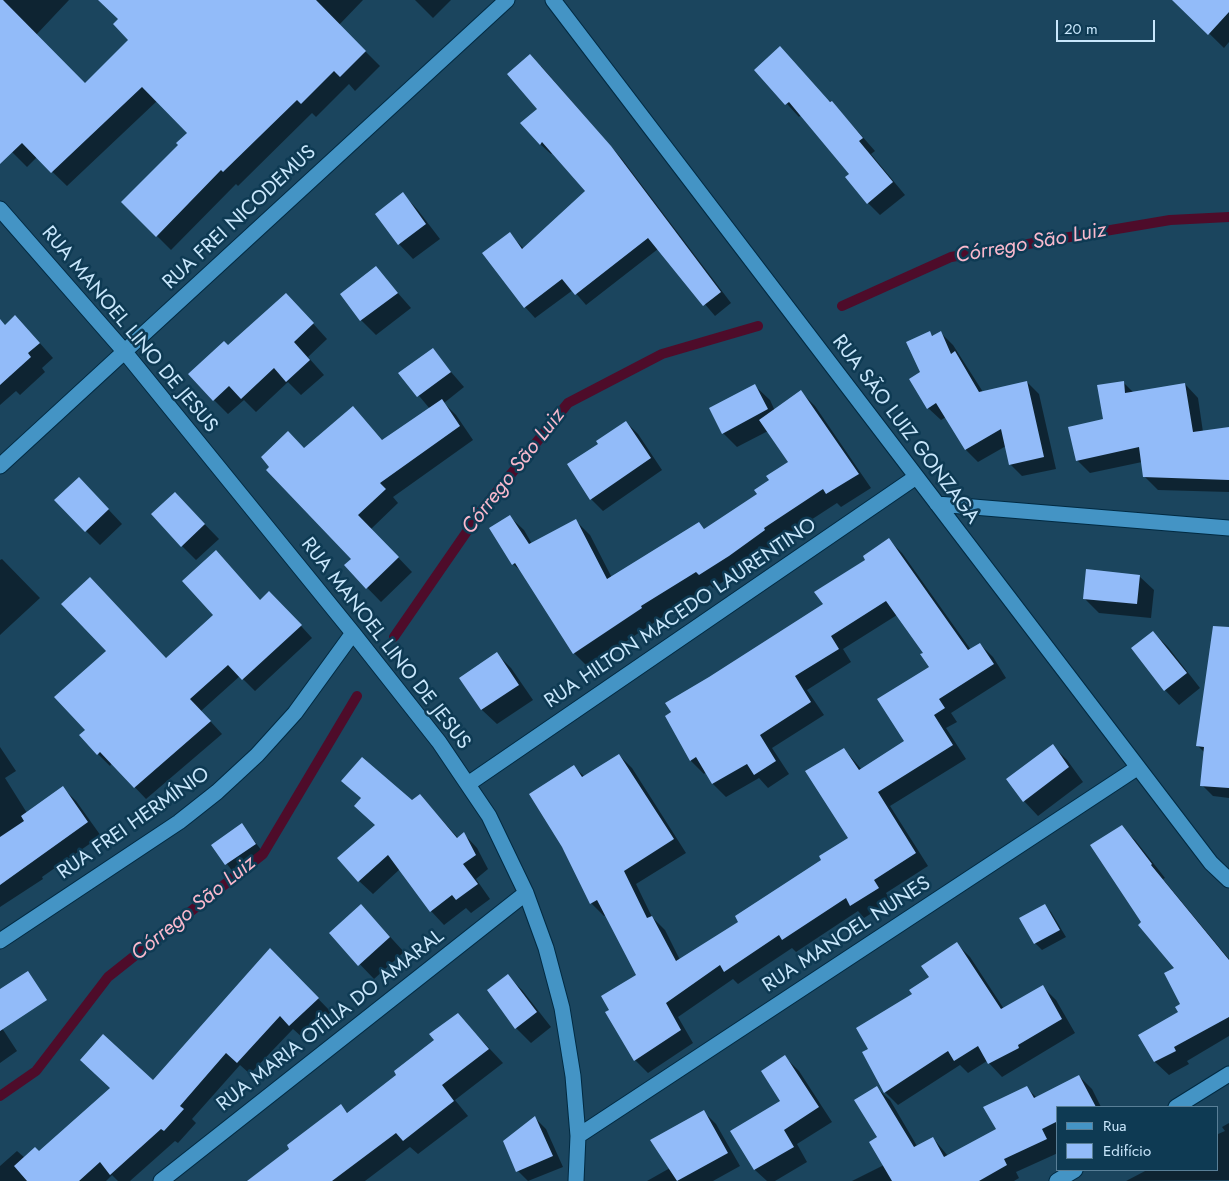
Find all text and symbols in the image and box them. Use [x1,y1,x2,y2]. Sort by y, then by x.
scale bar [1059,10,1158,42]
text: 20 m [1064,18,1098,40]
street label: RUA FREI NICODEMUS [159,141,321,295]
water label: Córrego São Luiz [954,218,1108,270]
street label: RUA MANOEL LINO DE JESUS [36,222,222,438]
street label: RUA SÃO LUIZ GONZAGA [826,331,984,529]
water label: Córrego São Luiz [457,404,571,540]
street label: RUA HILTON MACEDO LAURENTINO [541,514,821,714]
street label: RUA MANOEL LINO DE JESUS [295,534,475,754]
street label: RUA FREI HERMÍNIO [53,763,215,885]
water label: Córrego São Luiz [127,851,261,967]
street label: RUA MANOEL NUNES [759,872,935,998]
street label: RUA MARIA OTÍLIA DO AMARAL [213,925,449,1117]
legend [1056,1106,1219,1171]
text: Rua [1103,1115,1127,1137]
text: Edifício [1103,1140,1151,1162]

